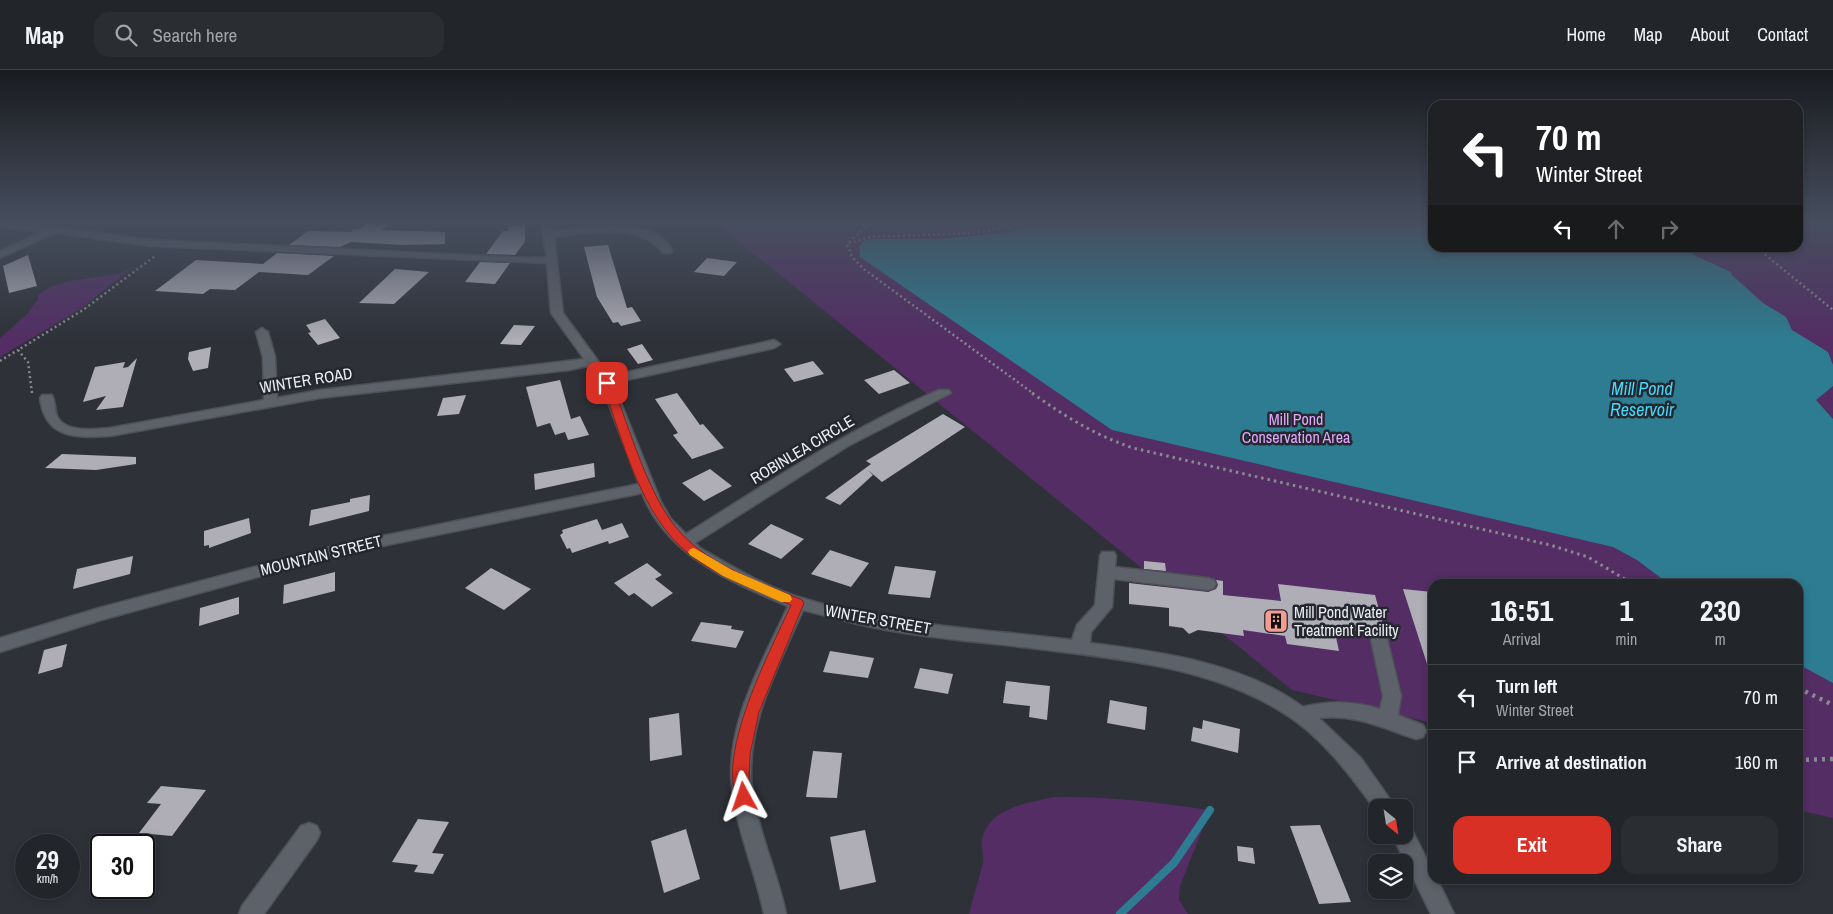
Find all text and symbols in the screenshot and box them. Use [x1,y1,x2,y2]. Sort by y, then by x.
search box [94,12,444,57]
text: Map [25,19,64,51]
icon: search [112,21,140,49]
text: Search here [152,22,237,48]
text: Home [1566,22,1606,47]
text: Map [1634,22,1663,47]
text: About [1691,22,1729,47]
text: Contact [1757,22,1808,47]
text: 70 m [1536,114,1601,161]
icon: left [1453,120,1518,185]
text: Winter Street [1536,159,1642,189]
icon: left [1549,215,1577,243]
icon: ahead [1602,215,1630,243]
icon: right [1655,215,1683,243]
street label: WINTER ROAD [258,362,354,398]
pin [586,362,628,404]
icon: arrive [593,369,621,397]
water label: Mill Pond Reservoir [1610,376,1675,422]
park label: Mill Pond Conservation Area [1242,408,1351,448]
street label: ROBINLEA CIRCLE [746,409,858,489]
street label: MOUNTAIN STREET [258,529,384,581]
text: 16:51 [1490,590,1553,630]
text: 1 [1620,590,1633,630]
text: 230 [1700,590,1741,630]
street label: WINTER STREET [823,599,933,639]
place label: Mill Pond Water Treatment Facility [1294,601,1399,641]
building icon: Mill Pond Water Treatment Facility [1263,608,1289,634]
text: Arrival [1503,628,1541,650]
text: min [1615,628,1637,650]
text: m [1715,628,1726,650]
text: Turn left [1496,673,1557,699]
icon: left [1453,683,1481,711]
text: 70 m [1743,684,1778,710]
text: Winter Street [1496,699,1573,721]
icon: arrive [1453,748,1481,776]
text: Arrive at destination [1496,749,1647,775]
text: 160 m [1735,749,1778,775]
position arrow [717,770,769,822]
north arrow [1368,799,1412,844]
map controls [1368,799,1413,899]
button: Exit [1453,816,1611,874]
button: Share [1621,816,1778,874]
speed limit sign: 30 [90,834,155,899]
text: 29 [36,843,59,877]
button: layers [1368,854,1413,899]
text: km/h [37,871,58,887]

